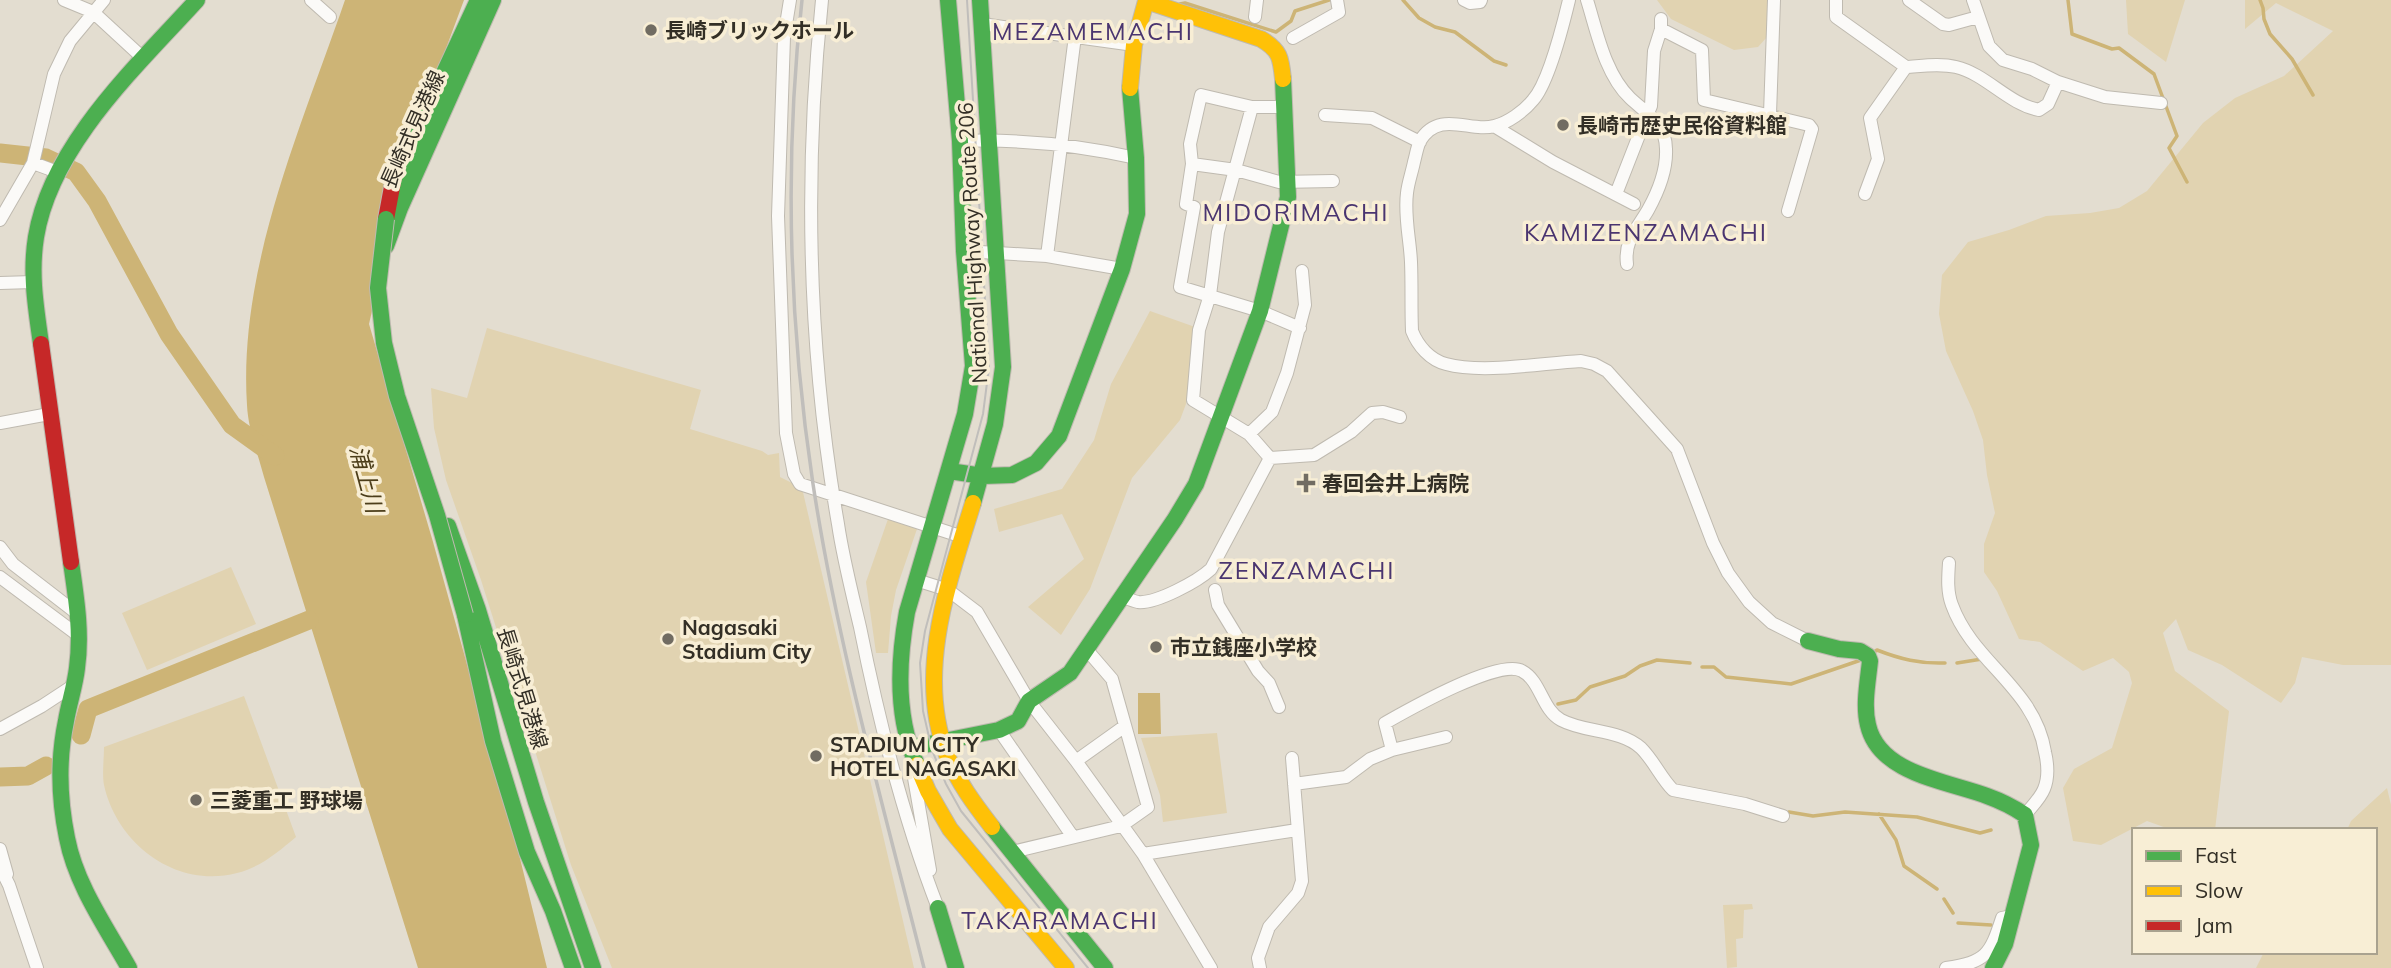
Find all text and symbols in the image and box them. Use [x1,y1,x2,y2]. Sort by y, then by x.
district label: MEZAMEMACHI [992,16,1194,46]
place label: 長崎ブリックホール [665,17,854,43]
marker: 長崎ブリックホール [643,22,659,38]
street label: 長崎式見港線 [374,66,450,192]
street label: National Highway Route 206 [952,102,992,384]
place label: 長崎市歴史民俗資料館 [1577,112,1787,138]
marker: 長崎市歴史民俗資料館 [1555,117,1571,133]
district label: MIDORIMACHI [1202,197,1390,227]
district label: KAMIZENZAMACHI [1524,217,1768,247]
water label: 浦上川 [344,442,391,519]
place label: 春回会井上病院 [1322,470,1469,496]
marker: 春回会井上病院 [1296,473,1316,493]
district label: ZENZAMACHI [1219,555,1396,585]
place label: Nagasaki Stadium City [682,614,812,664]
street label: 長崎式見港線 [492,624,554,752]
marker: Nagasaki Stadium City [660,631,676,647]
place label: 市立銭座小学校 [1170,634,1317,660]
marker: 市立銭座小学校 [1148,639,1164,655]
place label: STADIUM CITY HOTEL NAGASAKI [830,731,1016,781]
marker: STADIUM CITY HOTEL NAGASAKI [808,748,824,764]
place label: 三菱重工 野球場 [210,787,363,813]
marker: 三菱重工 野球場 [188,792,204,808]
legend [2132,828,2377,954]
text: Fast [2195,842,2237,868]
text: Slow [2195,877,2243,903]
district label: TAKARAMACHI [961,905,1159,935]
text: Jam [2195,912,2233,938]

